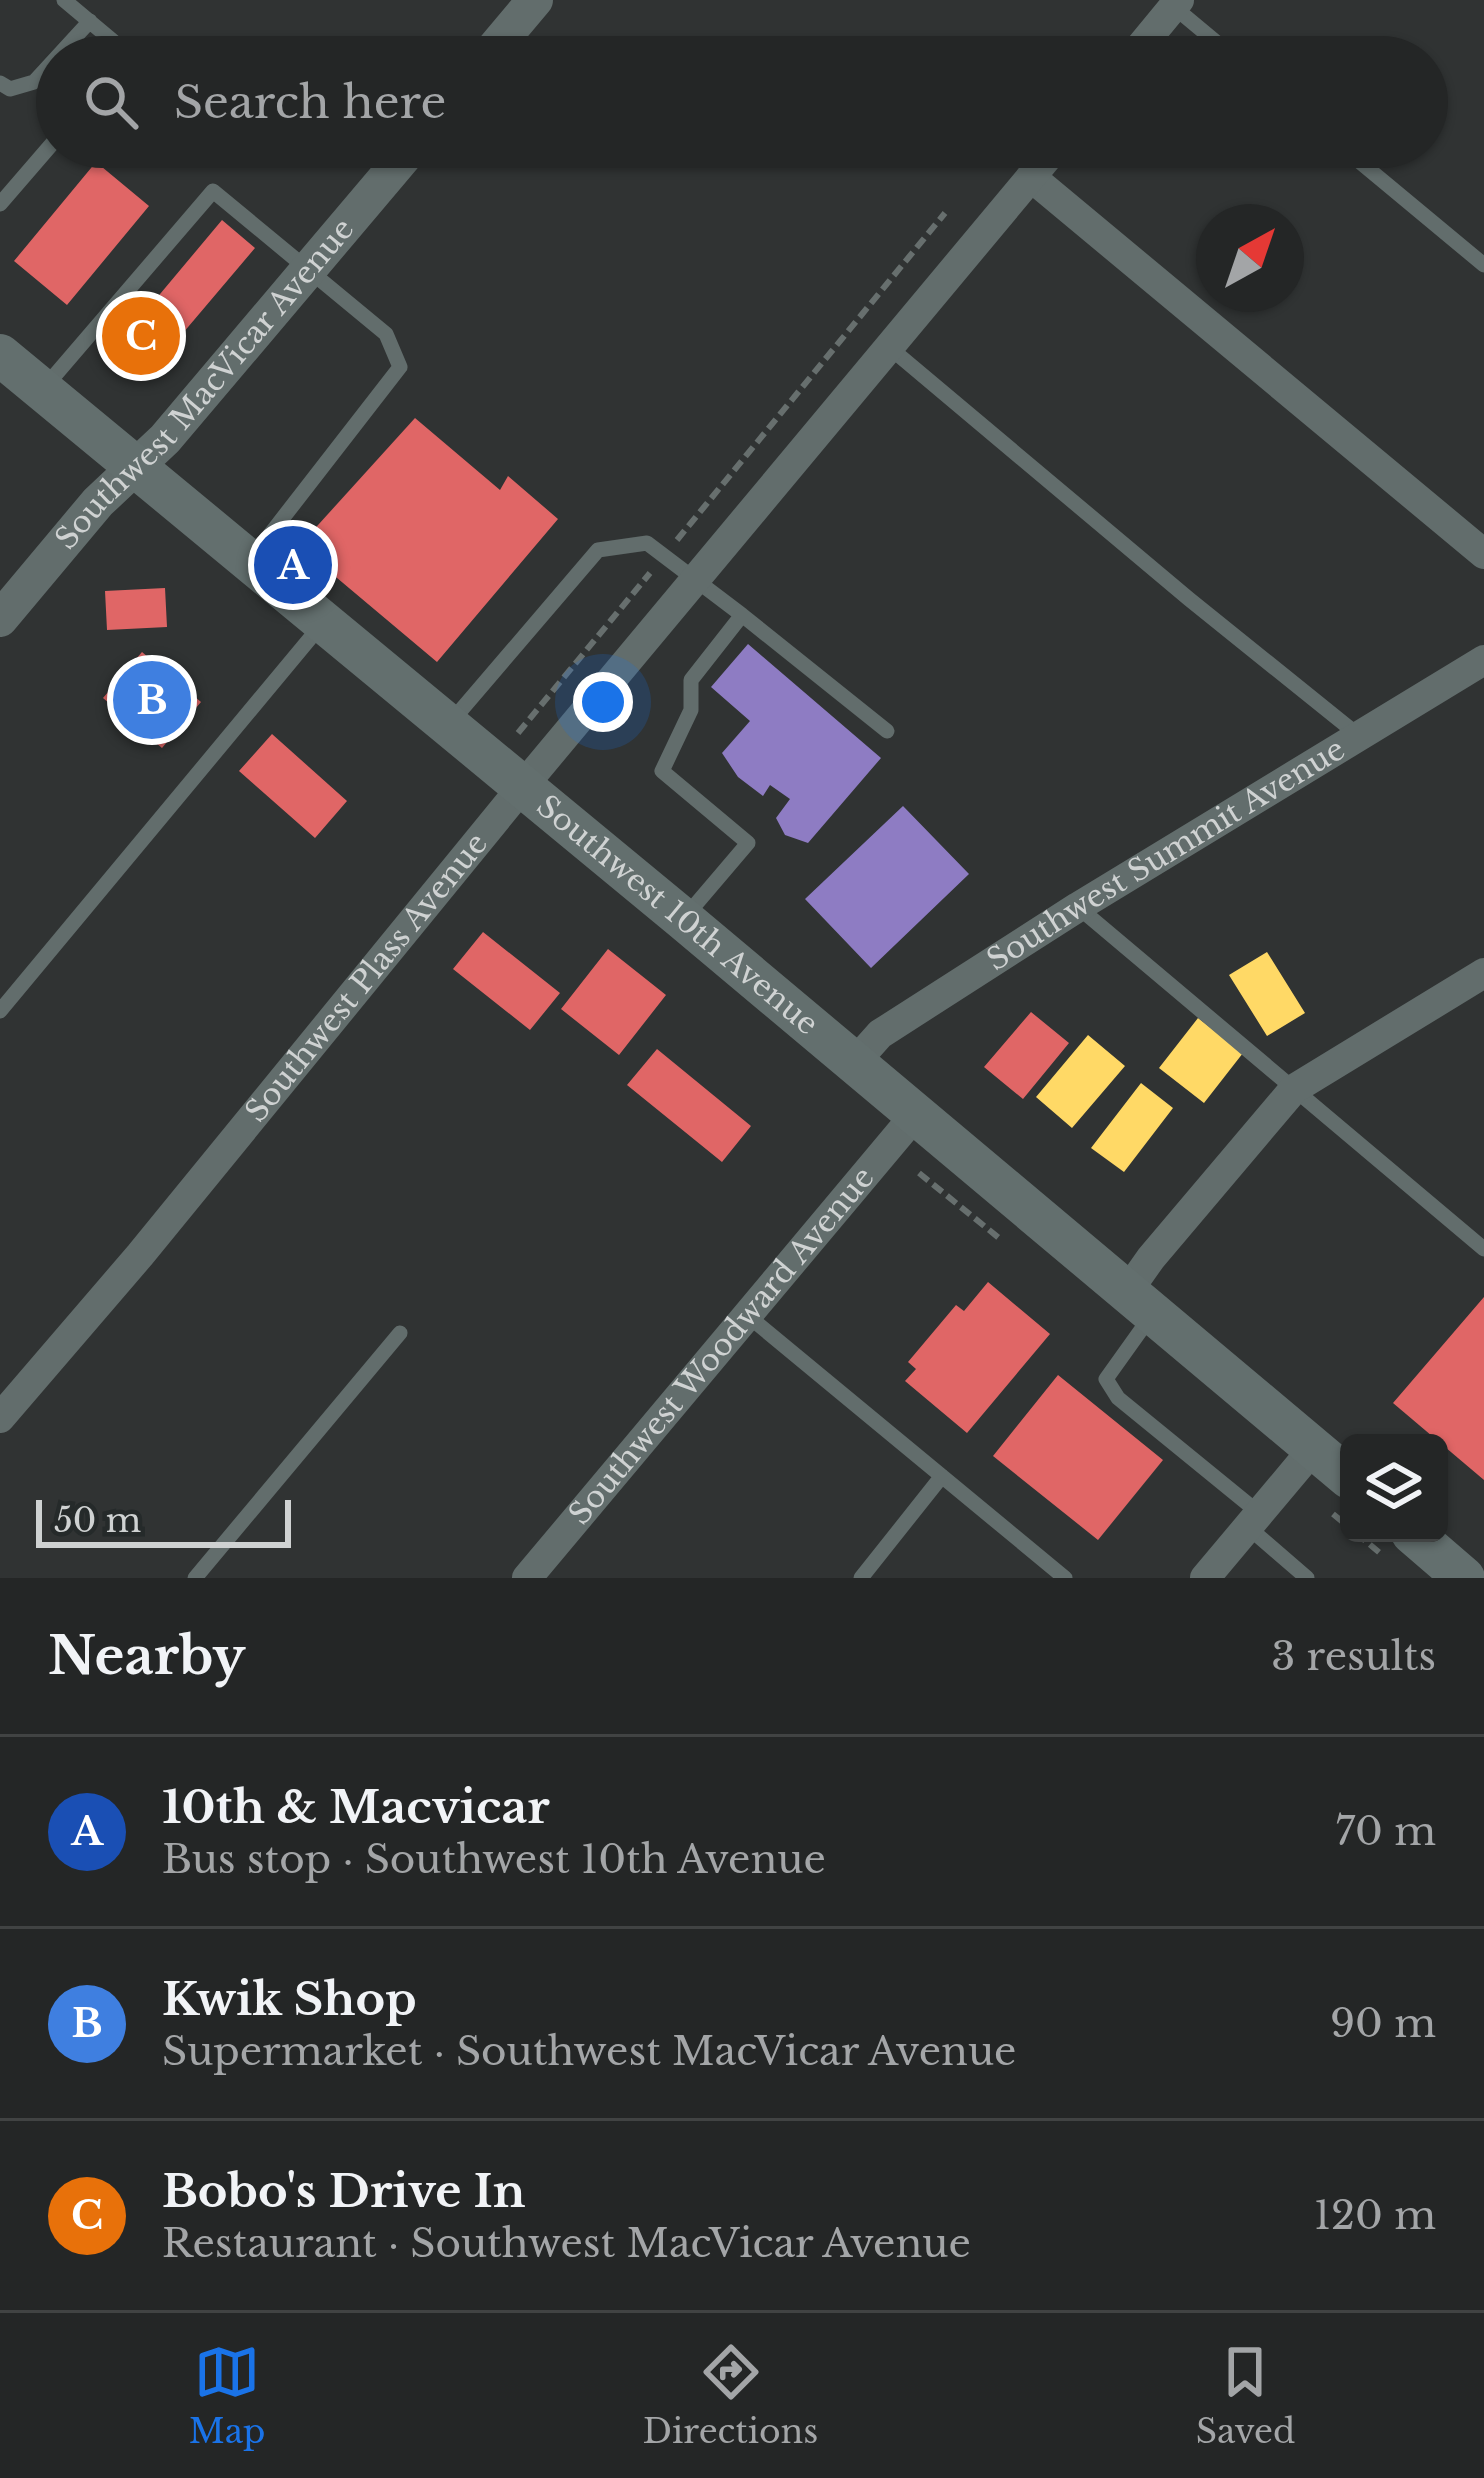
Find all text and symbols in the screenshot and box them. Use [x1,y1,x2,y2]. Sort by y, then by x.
search box [36,36,1448,168]
icon: search [78,69,144,135]
text: Search here [174,74,446,130]
north arrow [1196,204,1304,312]
street label: Southwest MacVicar Avenue [47,211,362,557]
pin: C [102,291,180,381]
pin: A [254,520,332,610]
pin: B [113,655,191,745]
your location [573,672,633,732]
street label: Southwest Summit Avenue [980,730,1351,979]
street label: Southwest 10th Avenue [530,787,826,1042]
street label: Southwest Plass Avenue [237,825,495,1129]
street label: Southwest Woodward Avenue [561,1159,882,1532]
map controls [1340,1434,1448,1542]
button: layers [1340,1434,1448,1542]
scale bar [36,1494,291,1547]
text: 50 m [54,1500,141,1541]
text: Nearby [48,1625,245,1688]
text: 3 results [1271,1632,1436,1681]
text: 10th & Macvicar [162,1779,550,1835]
text: A [71,1807,103,1856]
text: 70 m [1336,1807,1436,1856]
text: Bus stop · Southwest 10th Avenue [162,1835,826,1884]
text: Kwik Shop [162,1971,417,2027]
text: B [71,1999,103,2048]
text: 90 m [1330,1999,1436,2048]
text: Supermarket · Southwest MacVicar Avenue [162,2027,1016,2076]
text: Bobo's Drive In [162,2163,526,2219]
text: C [71,2191,103,2240]
text: 120 m [1314,2191,1436,2240]
text: Restaurant · Southwest MacVicar Avenue [162,2219,971,2268]
tab: Map [189,2339,265,2452]
tab: Directions [643,2339,818,2452]
tab: Saved [1196,2339,1295,2452]

